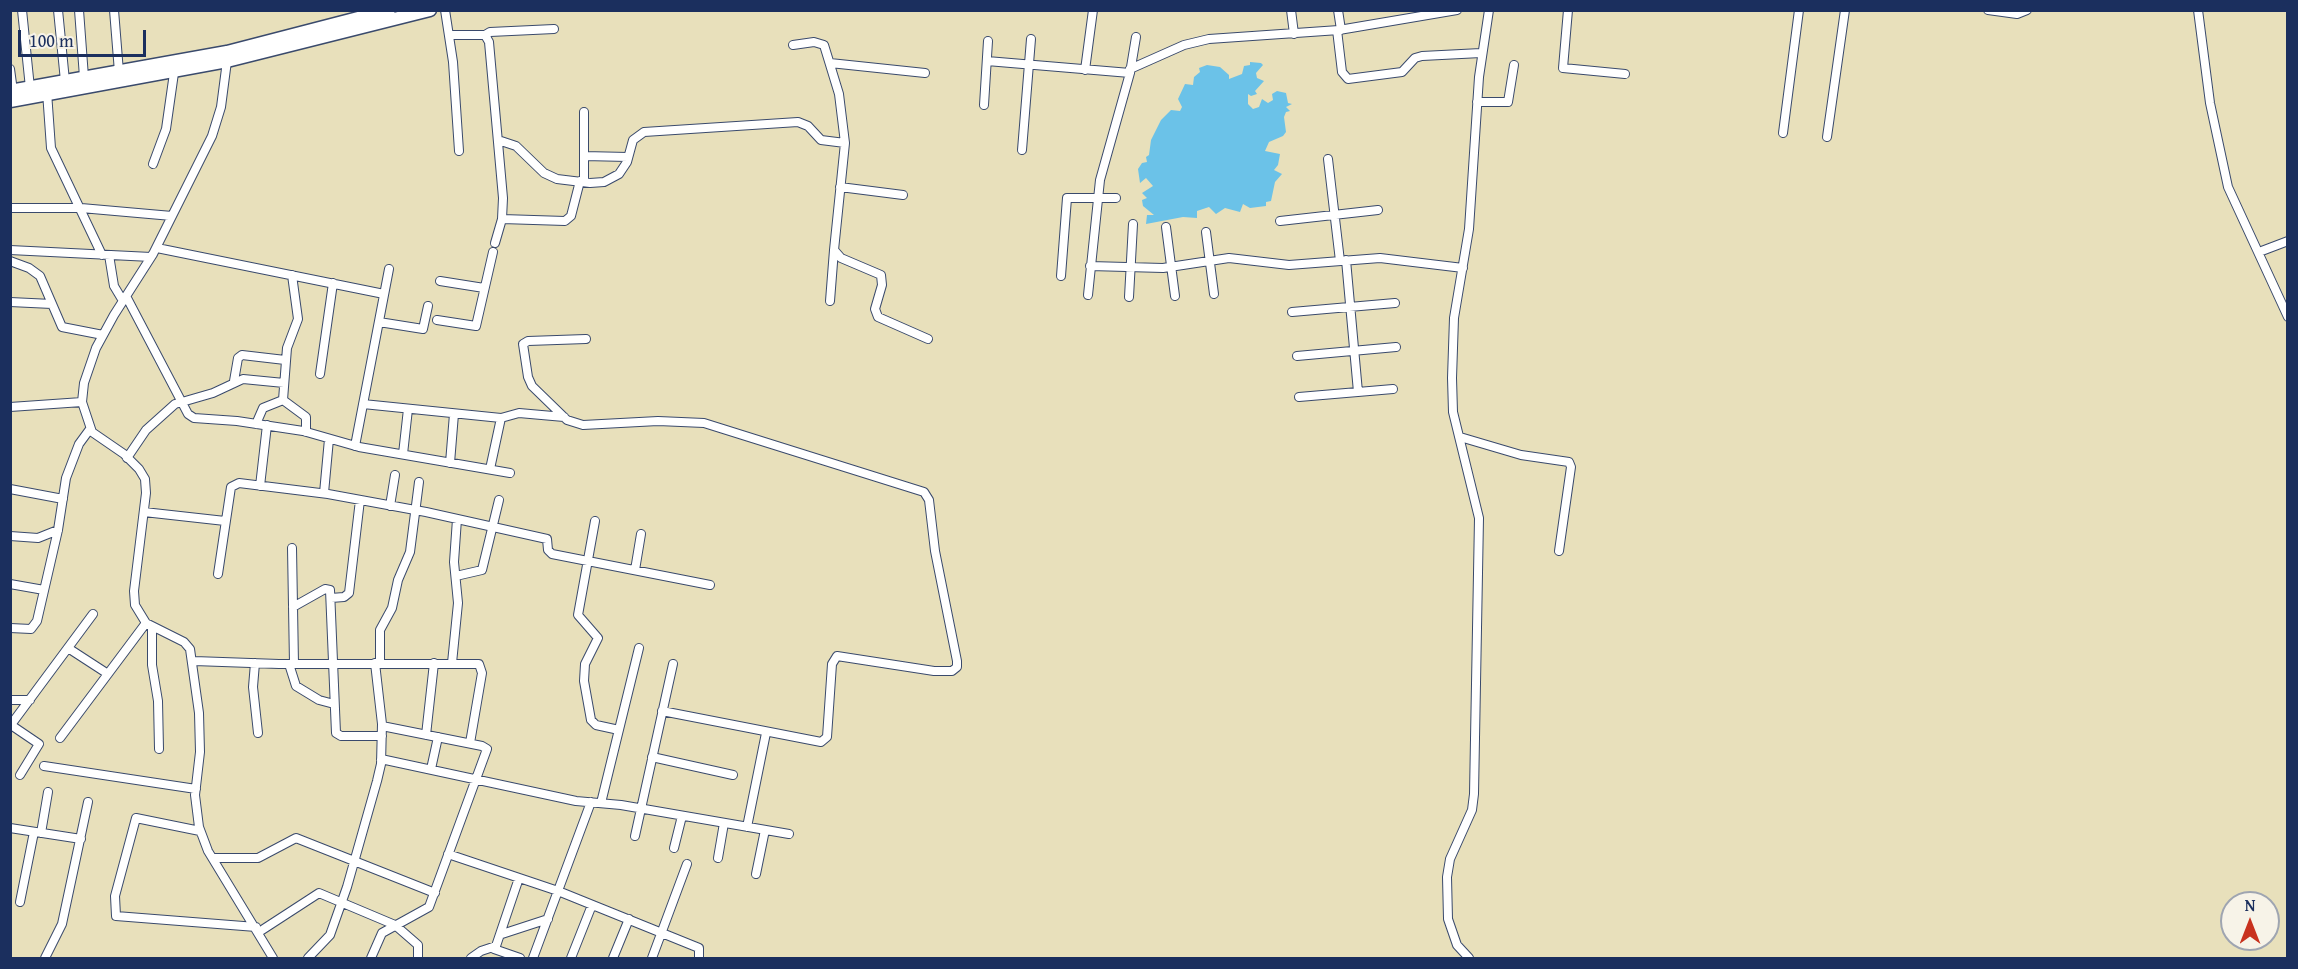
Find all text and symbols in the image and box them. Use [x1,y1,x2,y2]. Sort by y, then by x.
scale bar [21,18,148,56]
text: 100 m [29,27,74,54]
north arrow [2220,891,2280,951]
text: N [2245,893,2255,917]

